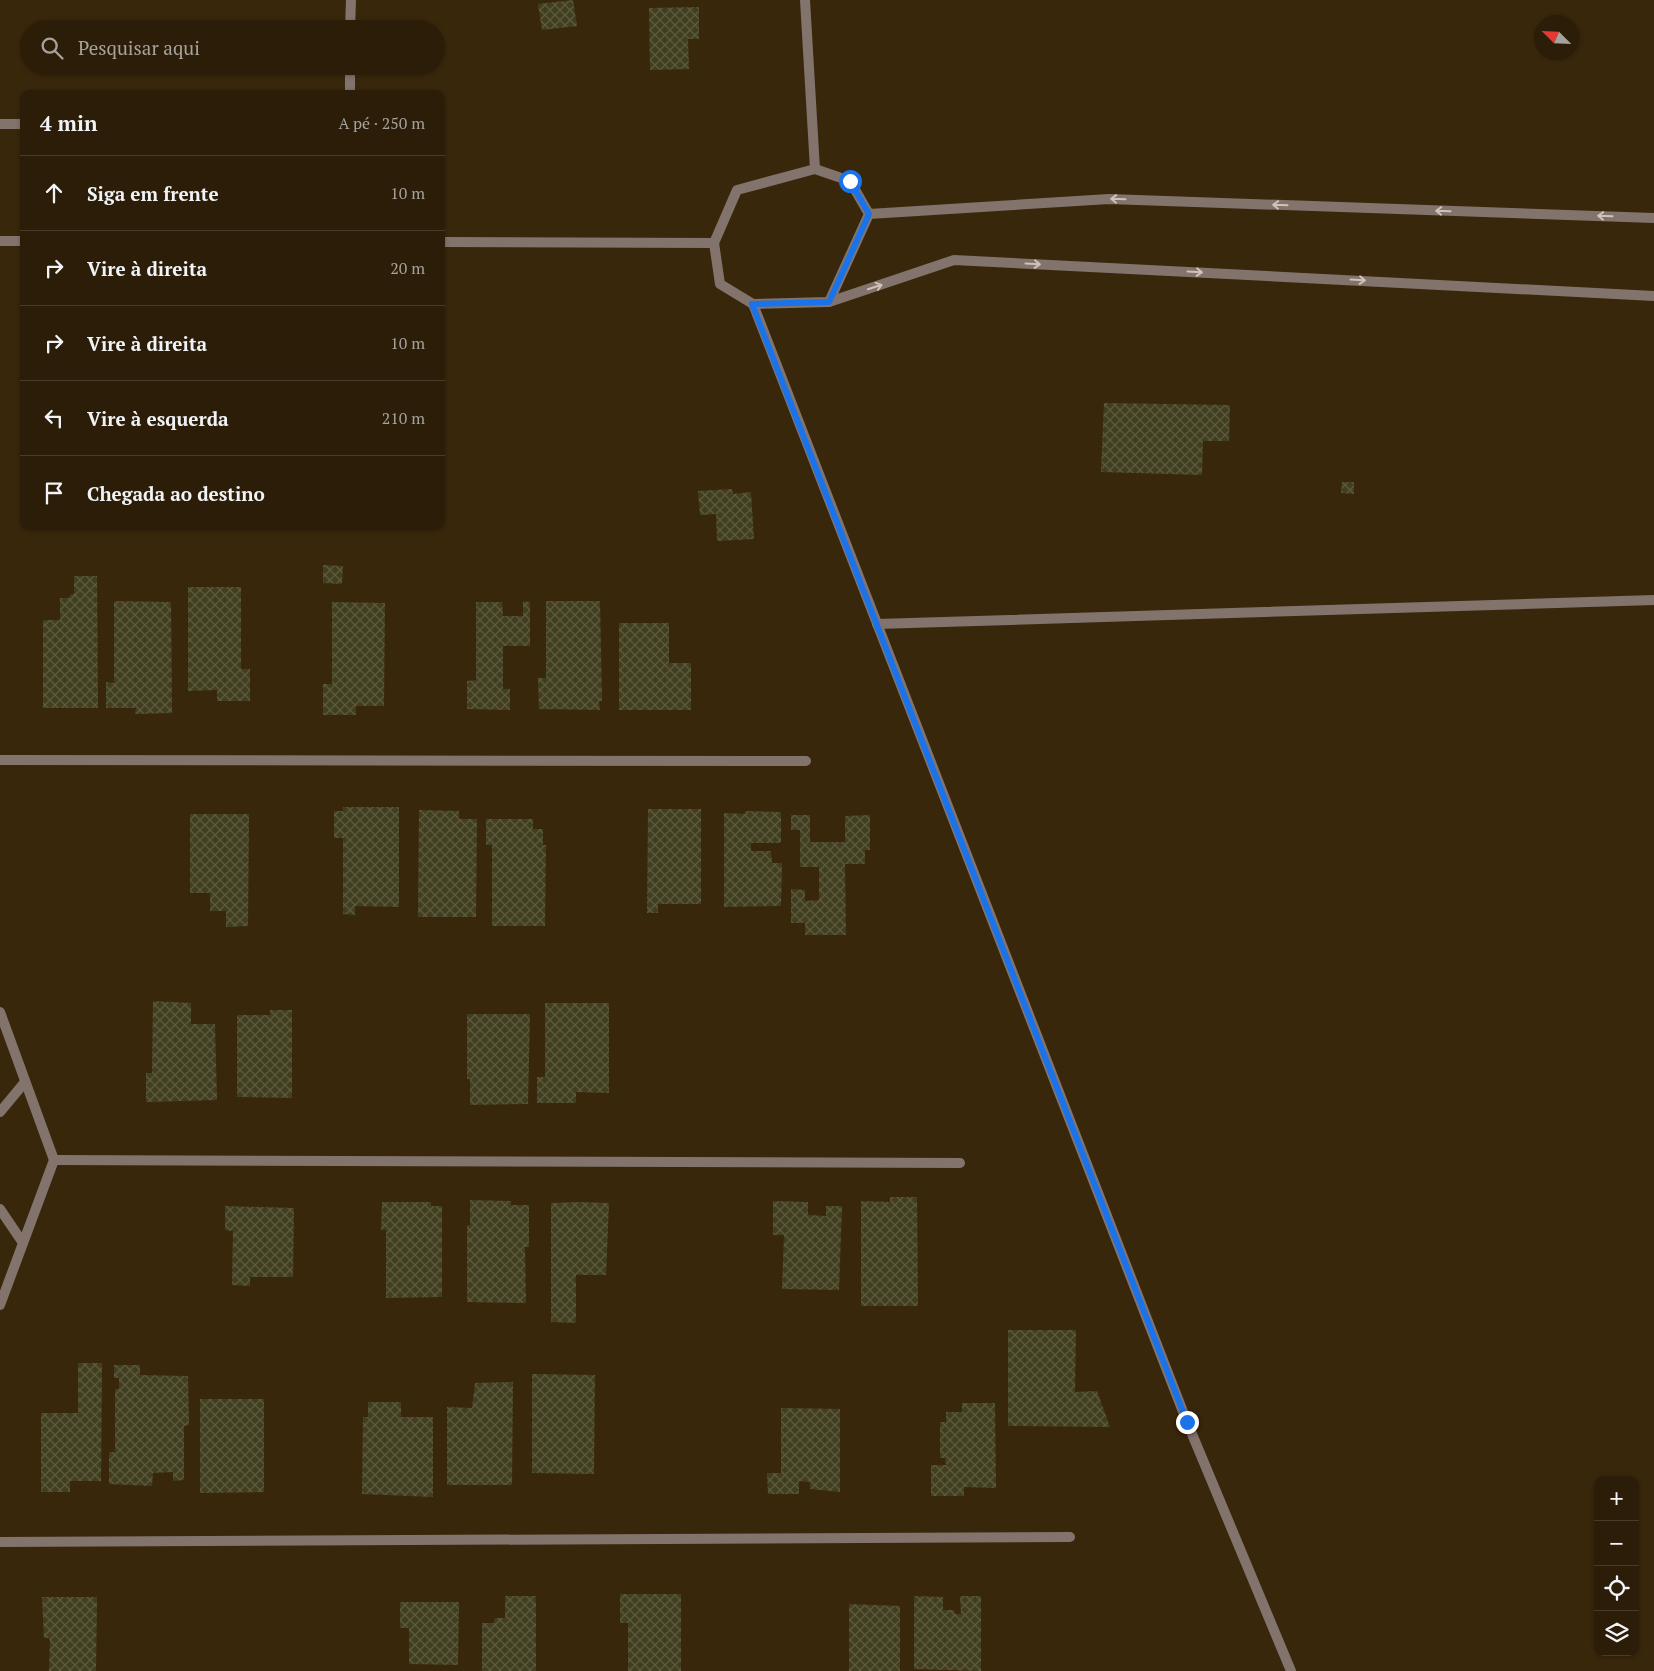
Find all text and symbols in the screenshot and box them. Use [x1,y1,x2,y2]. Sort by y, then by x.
north arrow [1534,15,1579,60]
search box [20,20,445,75]
icon: search [38,34,66,62]
text: Pesquisar aqui [78,35,200,60]
text: 4 min [40,109,97,137]
text: A pé · 250 m [338,112,425,134]
route start [839,170,862,193]
icon: ahead [40,179,68,207]
text: Siga em frente [87,181,219,206]
text: 10 m [390,182,425,204]
one-way arrow [1110,195,1126,204]
one-way arrow [1273,200,1289,210]
one-way arrow [1435,206,1451,215]
one-way arrow [1598,212,1614,221]
icon: right [40,254,68,282]
text: Vire à direita [87,256,207,281]
text: 20 m [390,257,425,279]
one-way arrow [1024,259,1041,269]
one-way arrow [1187,267,1203,277]
one-way arrow [1349,276,1365,285]
one-way arrow [867,281,883,291]
icon: right [40,329,68,357]
text: Vire à direita [87,331,207,356]
text: 10 m [390,332,425,354]
icon: left [40,404,68,432]
text: Vire à esquerda [87,406,229,431]
text: 210 m [382,407,425,429]
icon: arrive [40,479,68,507]
text: Chegada ao destino [87,481,265,506]
route end [1176,1411,1199,1434]
map controls [1594,1476,1639,1656]
button: + [1594,1476,1639,1521]
button: − [1594,1521,1639,1566]
button: locate [1594,1566,1639,1611]
button: layers [1594,1611,1639,1656]

